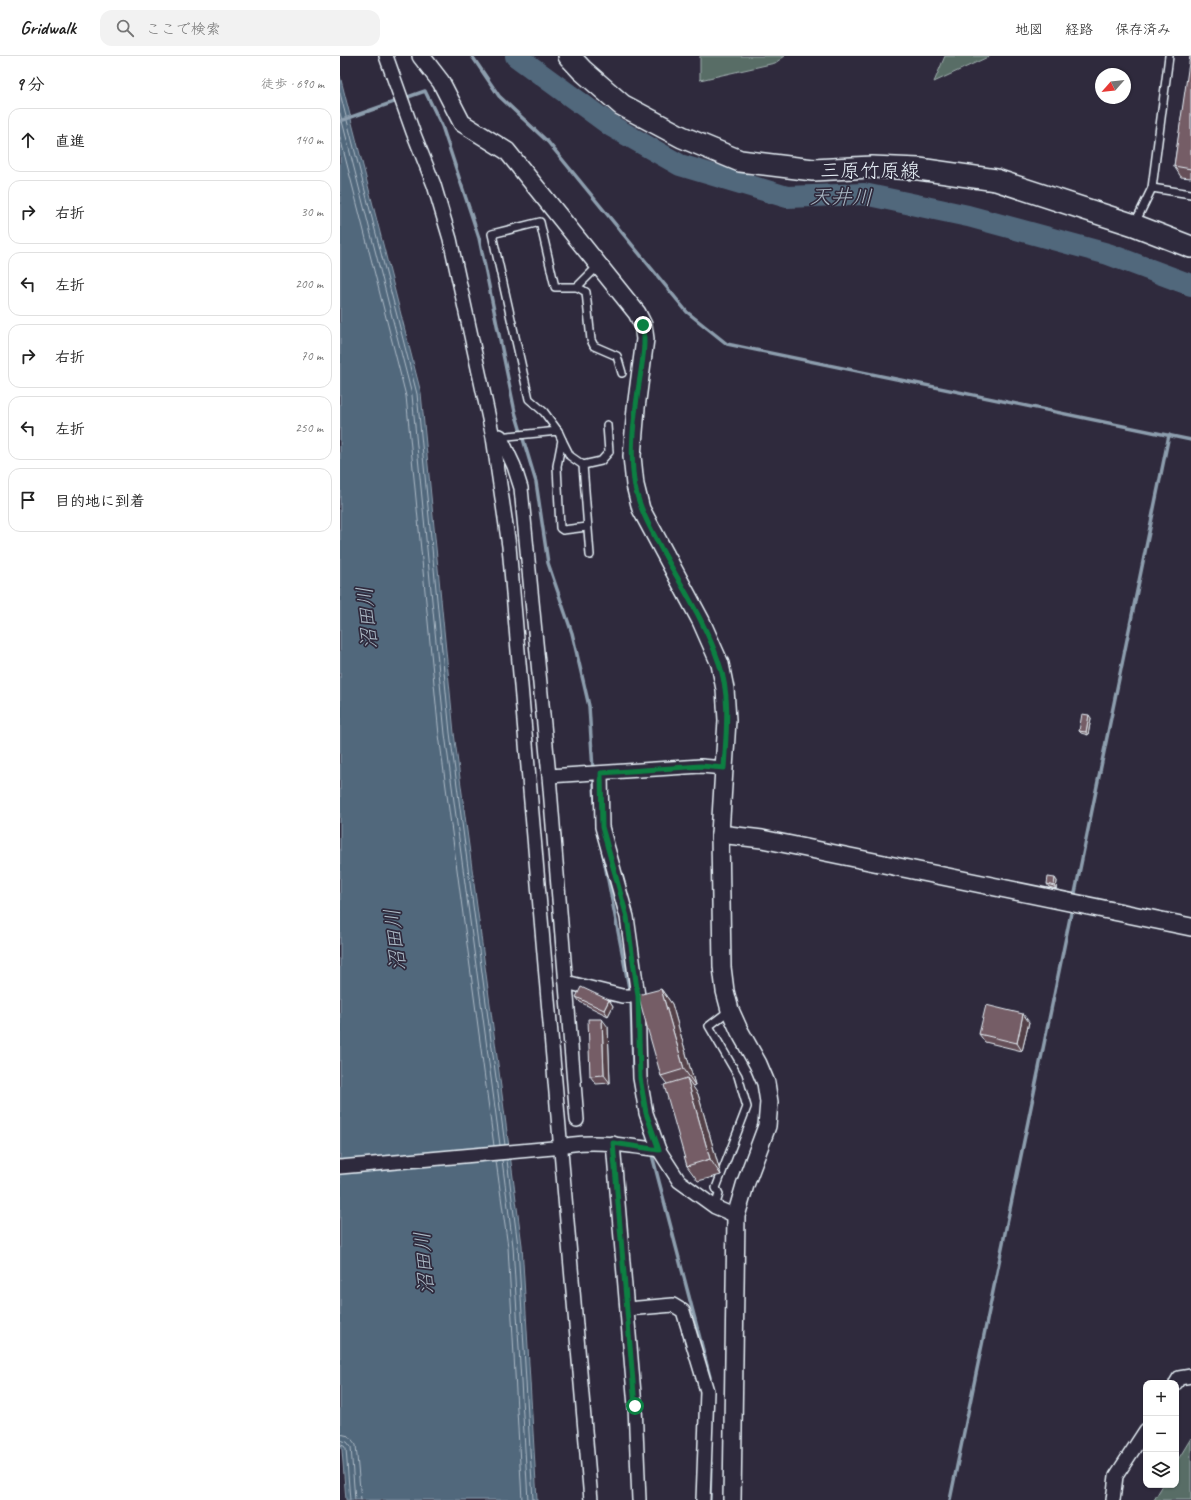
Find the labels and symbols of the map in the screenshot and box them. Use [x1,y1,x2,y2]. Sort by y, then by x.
north arrow [1095,68,1131,104]
street label: 三原竹原線 [820,158,920,183]
water label: 天井川 [809,183,873,211]
route end [634,316,652,334]
water label: 沼田川 [351,585,383,651]
water label: 沼田川 [379,907,411,973]
water label: 沼田川 [409,1231,439,1295]
route start [626,1397,644,1415]

